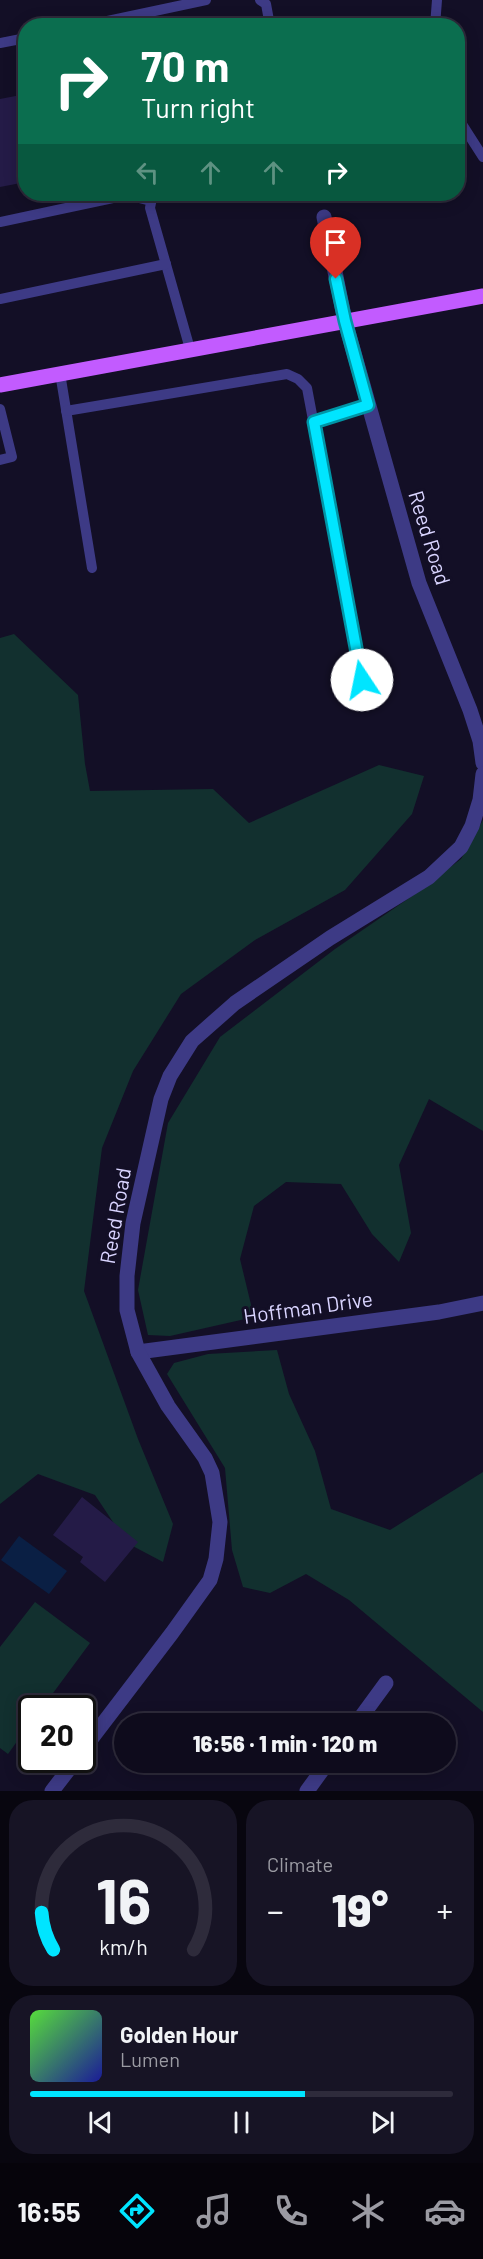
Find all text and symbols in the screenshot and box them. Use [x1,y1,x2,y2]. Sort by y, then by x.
text: 70 m [141,40,229,90]
icon: right [42,42,120,120]
text: Turn right [141,91,255,123]
icon: left [131,156,164,189]
icon: ahead [194,156,227,189]
icon: ahead [257,156,290,189]
icon: right [320,156,353,189]
pin [310,217,361,279]
icon: arrive [319,226,352,259]
street label: Reed Road [404,487,457,588]
position arrow [330,648,394,712]
street label: Reed Road [94,1166,135,1266]
street label: Hoffman Drive [241,1285,374,1328]
speed limit sign: 20 [18,1695,96,1773]
text: 16:56 · 1 min · 120 m [193,1730,377,1756]
text: Climate [267,1852,333,1876]
text: 16 [95,1862,151,1936]
text: 19° [332,1882,388,1936]
text: − [267,1890,284,1930]
text: + [437,1890,453,1930]
text: km/h [99,1934,147,1959]
text: Golden Hour [120,2021,238,2047]
text: Lumen [120,2047,180,2071]
icon: previous [84,2106,117,2139]
icon: pause [225,2106,258,2139]
icon: next [366,2106,399,2139]
icon: directions [116,2190,158,2232]
icon: music [193,2190,235,2232]
icon: phone [270,2190,312,2232]
icon: climate [347,2190,389,2232]
icon: car [424,2190,466,2232]
text: 16:55 [18,2195,81,2227]

